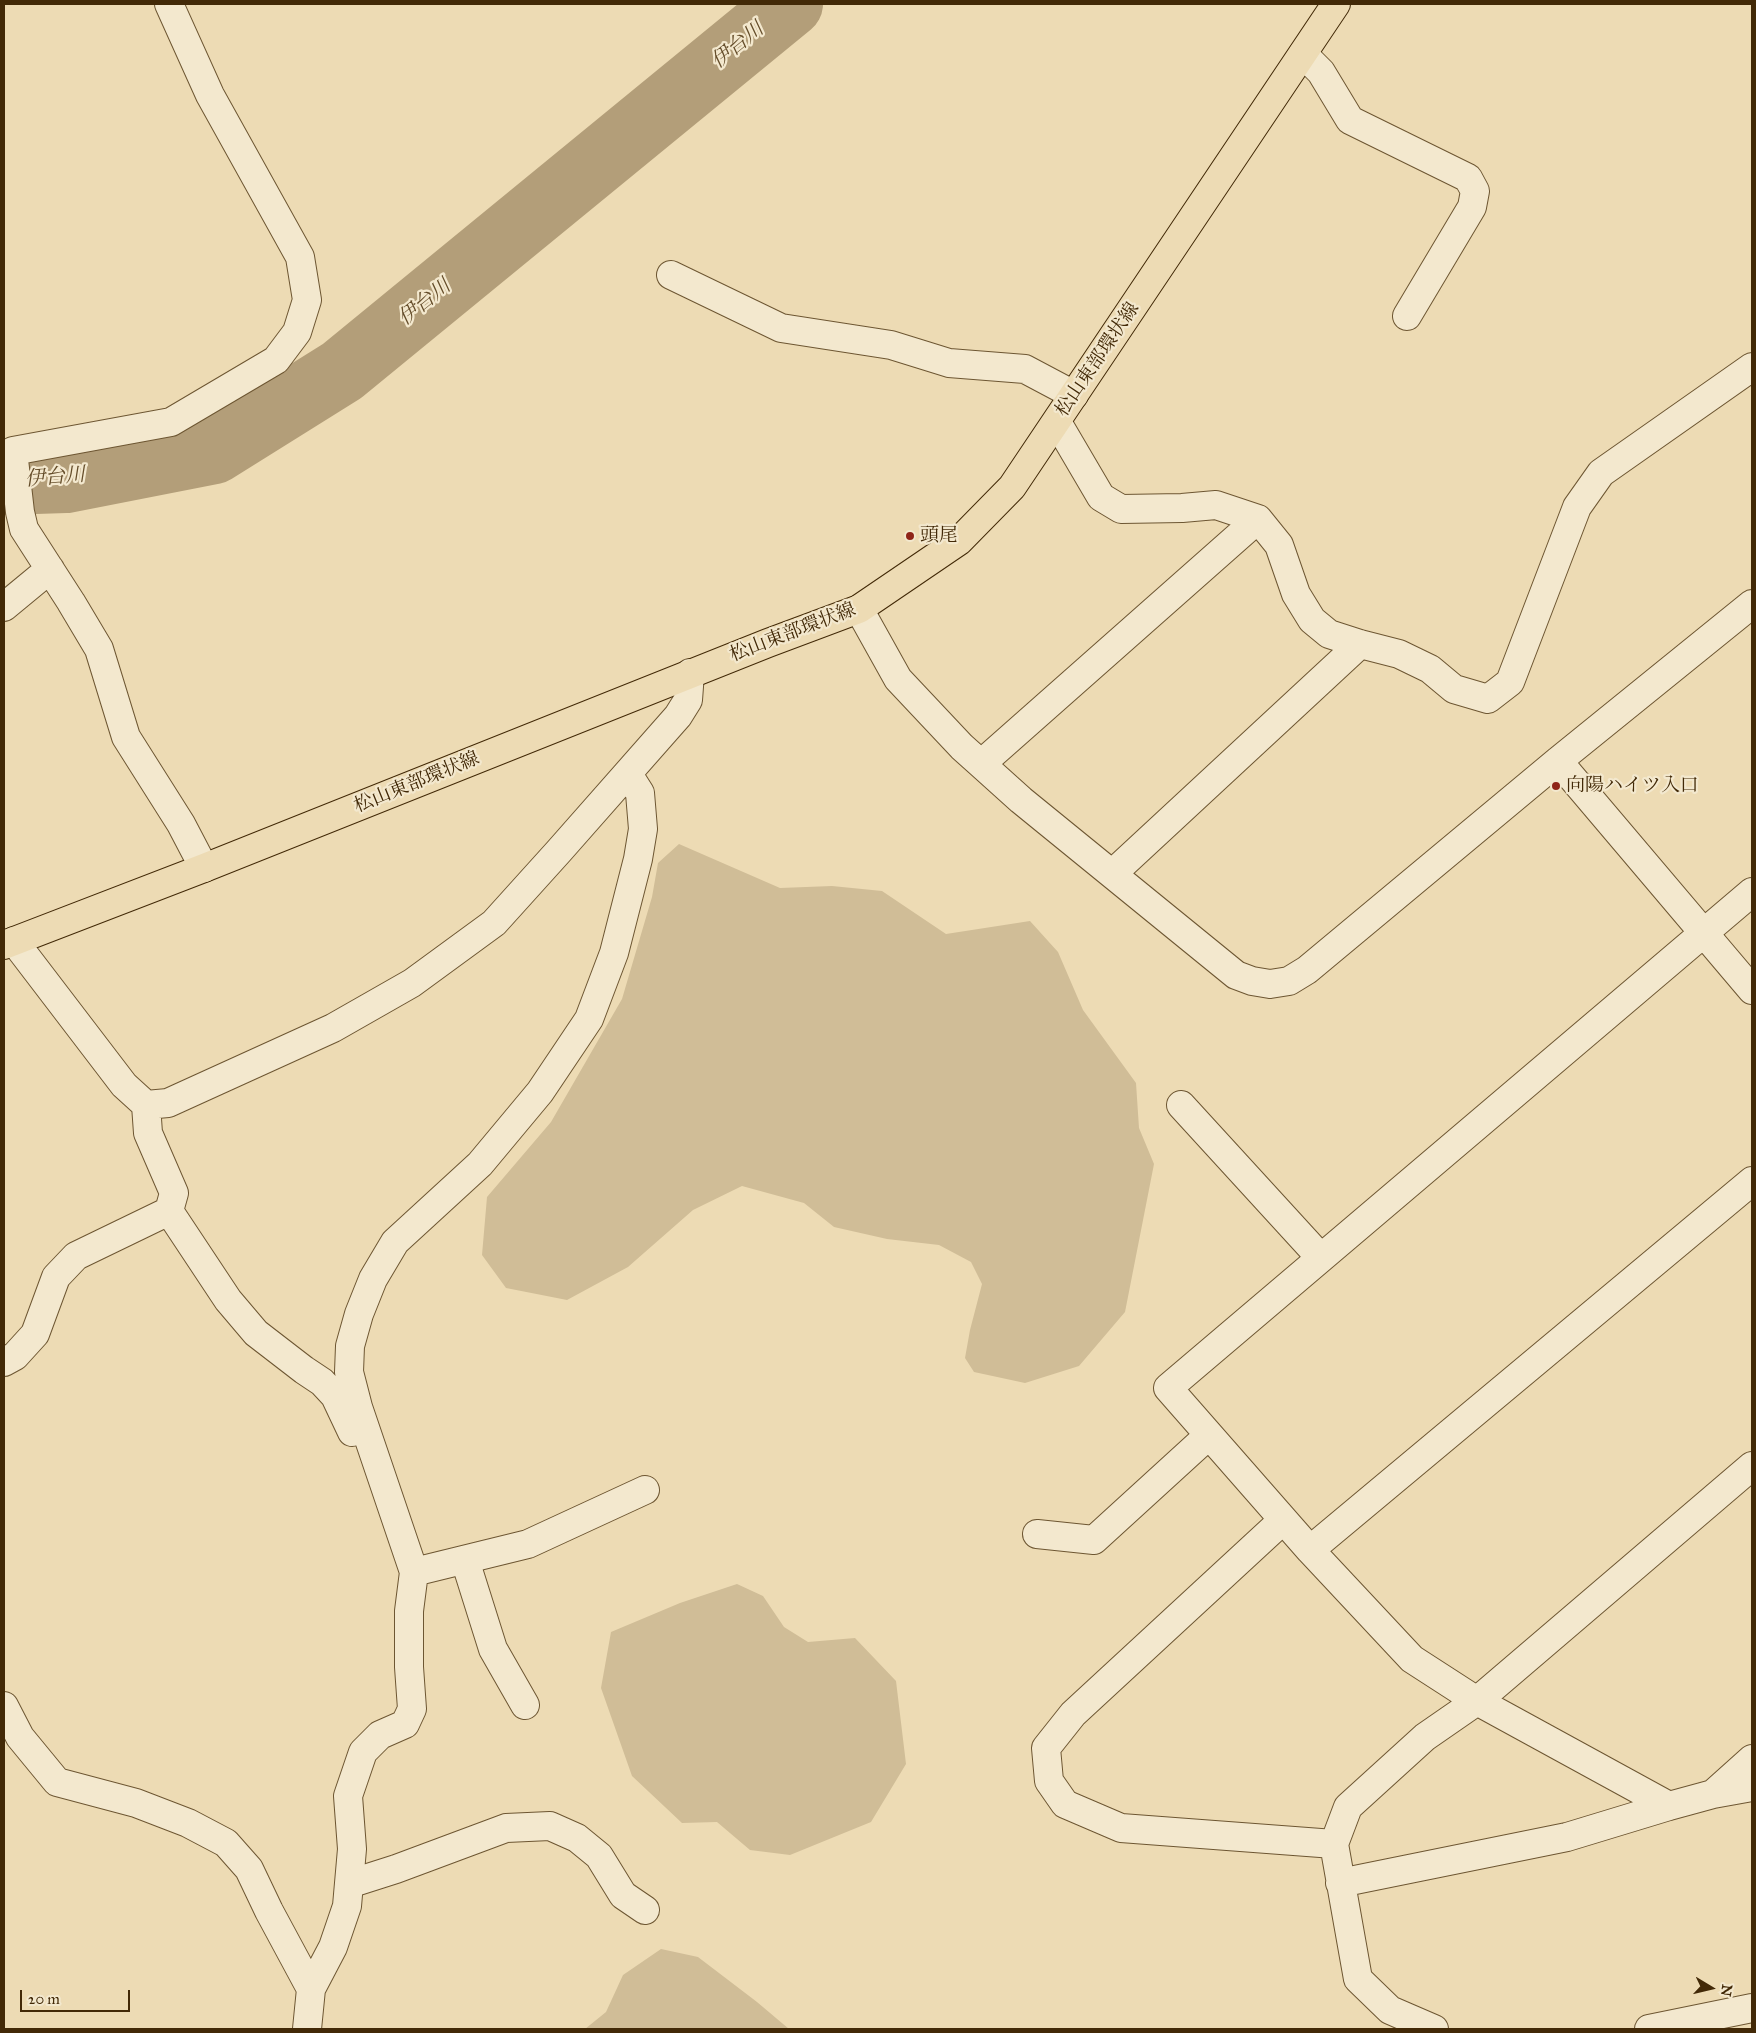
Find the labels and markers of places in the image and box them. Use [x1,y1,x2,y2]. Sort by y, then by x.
place label: 頭尾 [920,525,958,547]
marker: 頭尾 [904,530,916,542]
place label: 向陽ハイツ入口 [1566,775,1699,797]
marker: 向陽ハイツ入口 [1550,780,1562,792]

